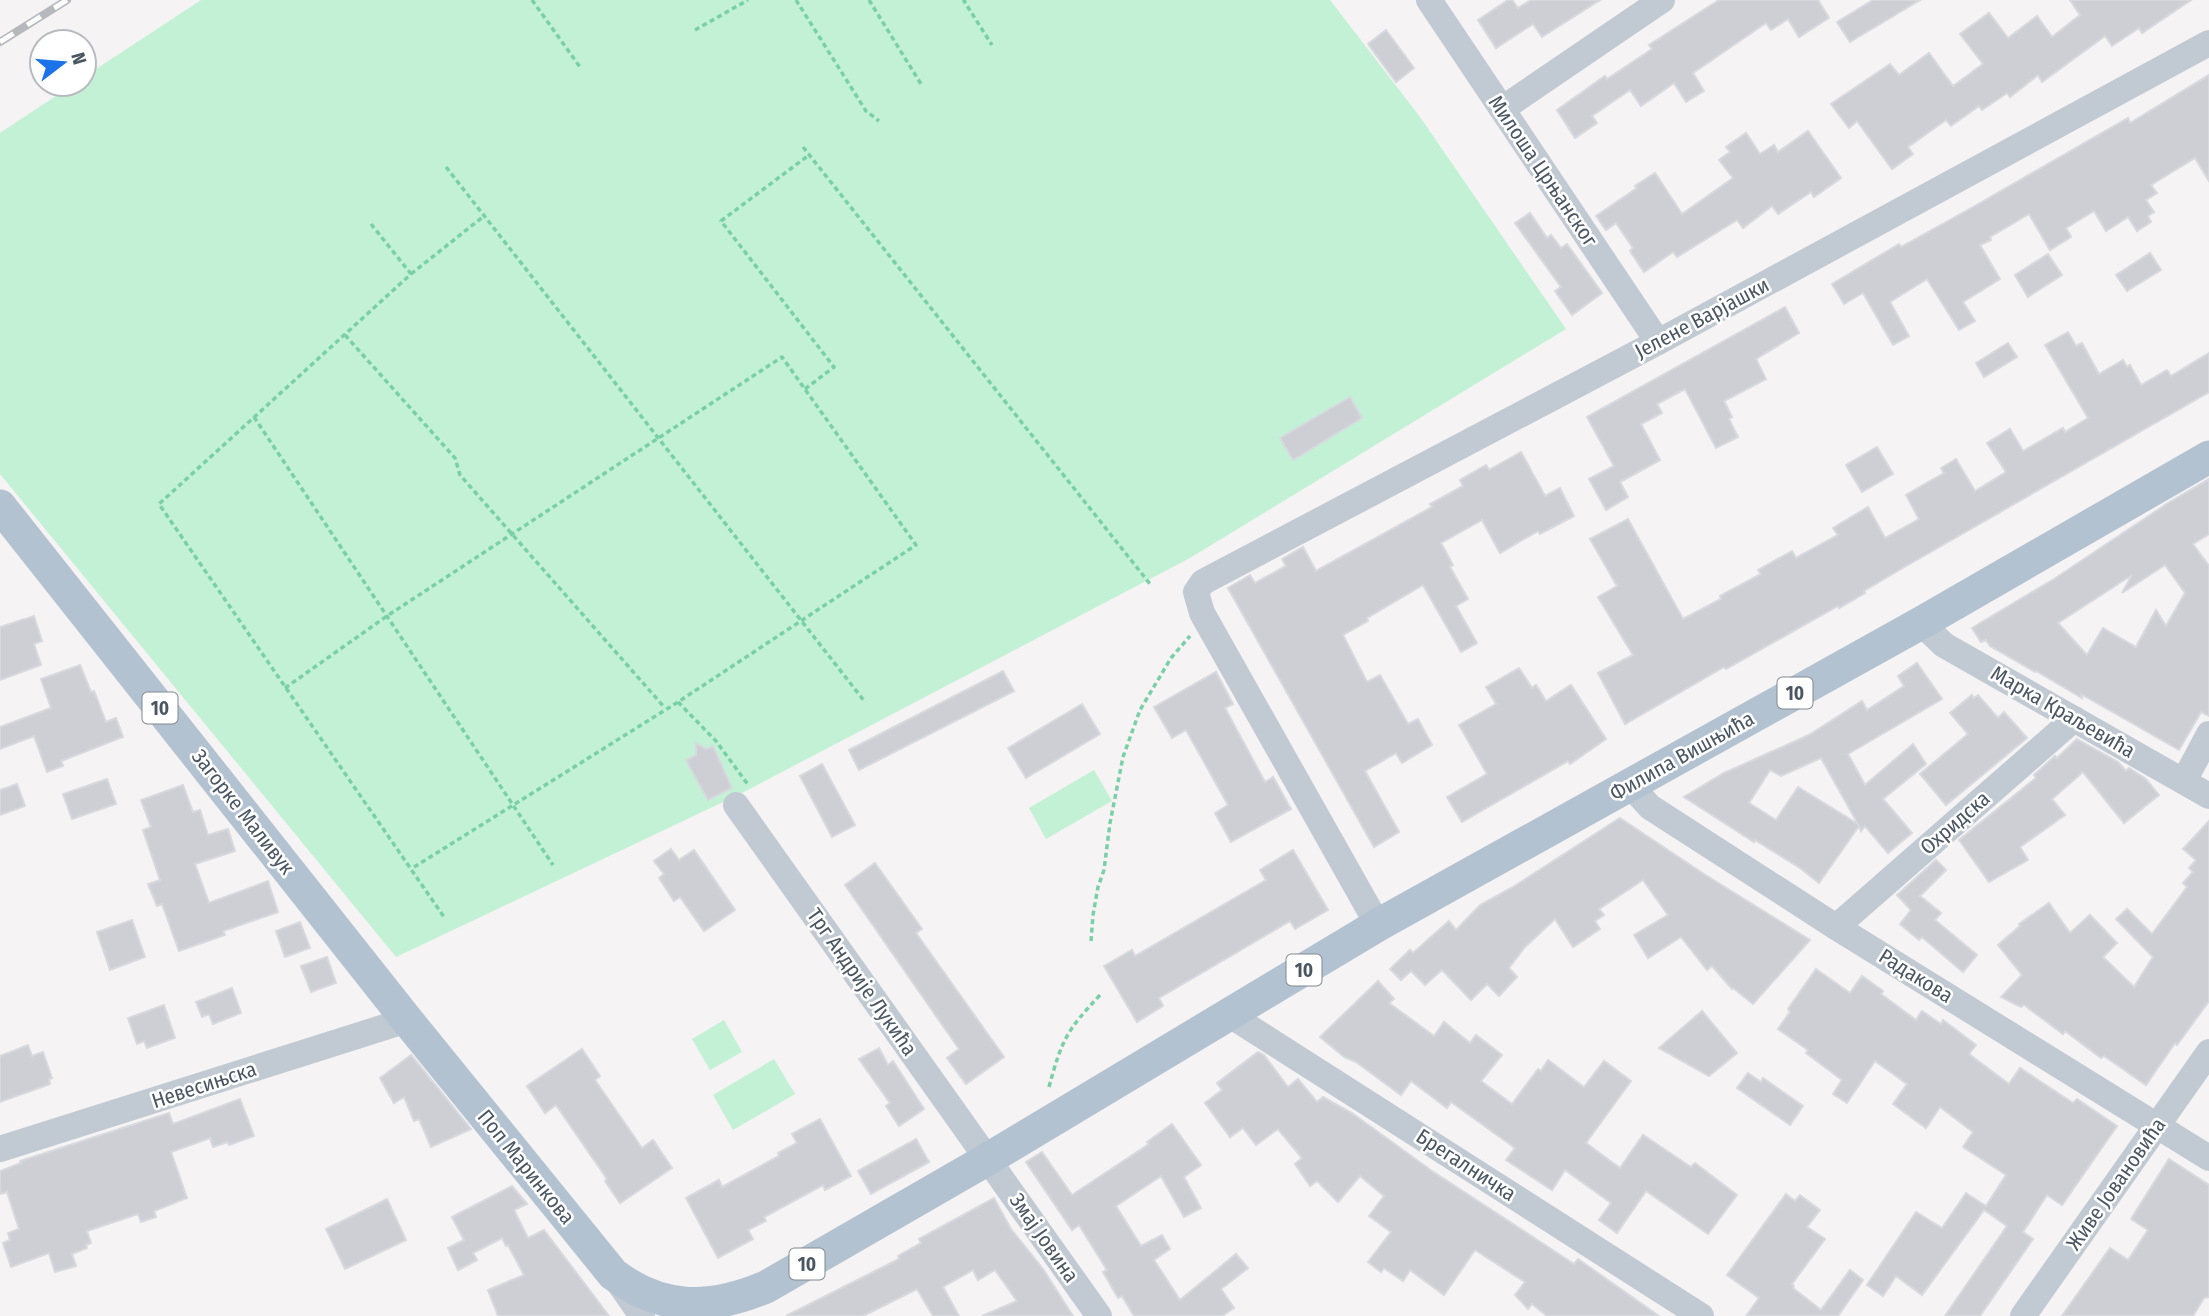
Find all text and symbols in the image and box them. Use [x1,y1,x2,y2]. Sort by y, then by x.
north arrow [28,28,98,98]
text: N [66,50,91,67]
street label: Милоша Црњанског [1483,90,1604,252]
street label: Јелене Варјашки [1630,272,1774,364]
street label: Марка Краљевића [1986,660,2140,764]
road number: 10 [1778,678,1812,708]
road number: 10 [142,692,178,723]
street label: Филипа Вишњића [1605,706,1759,806]
street label: Загорке Маливук [186,744,300,880]
street label: Охридска [1915,786,1995,860]
street label: Трг Андрије Лукића [801,903,923,1061]
street label: Радакова [1874,943,1958,1009]
road number: 10 [1286,954,1322,986]
street label: Невесињска [148,1056,260,1114]
street label: Поп Маринкова [472,1104,580,1230]
street label: Живе Јовановића [2061,1113,2171,1255]
street label: Брегалничка [1411,1123,1521,1207]
street label: Змај Јовина [1004,1188,1084,1288]
road number: 10 [790,1248,824,1280]

